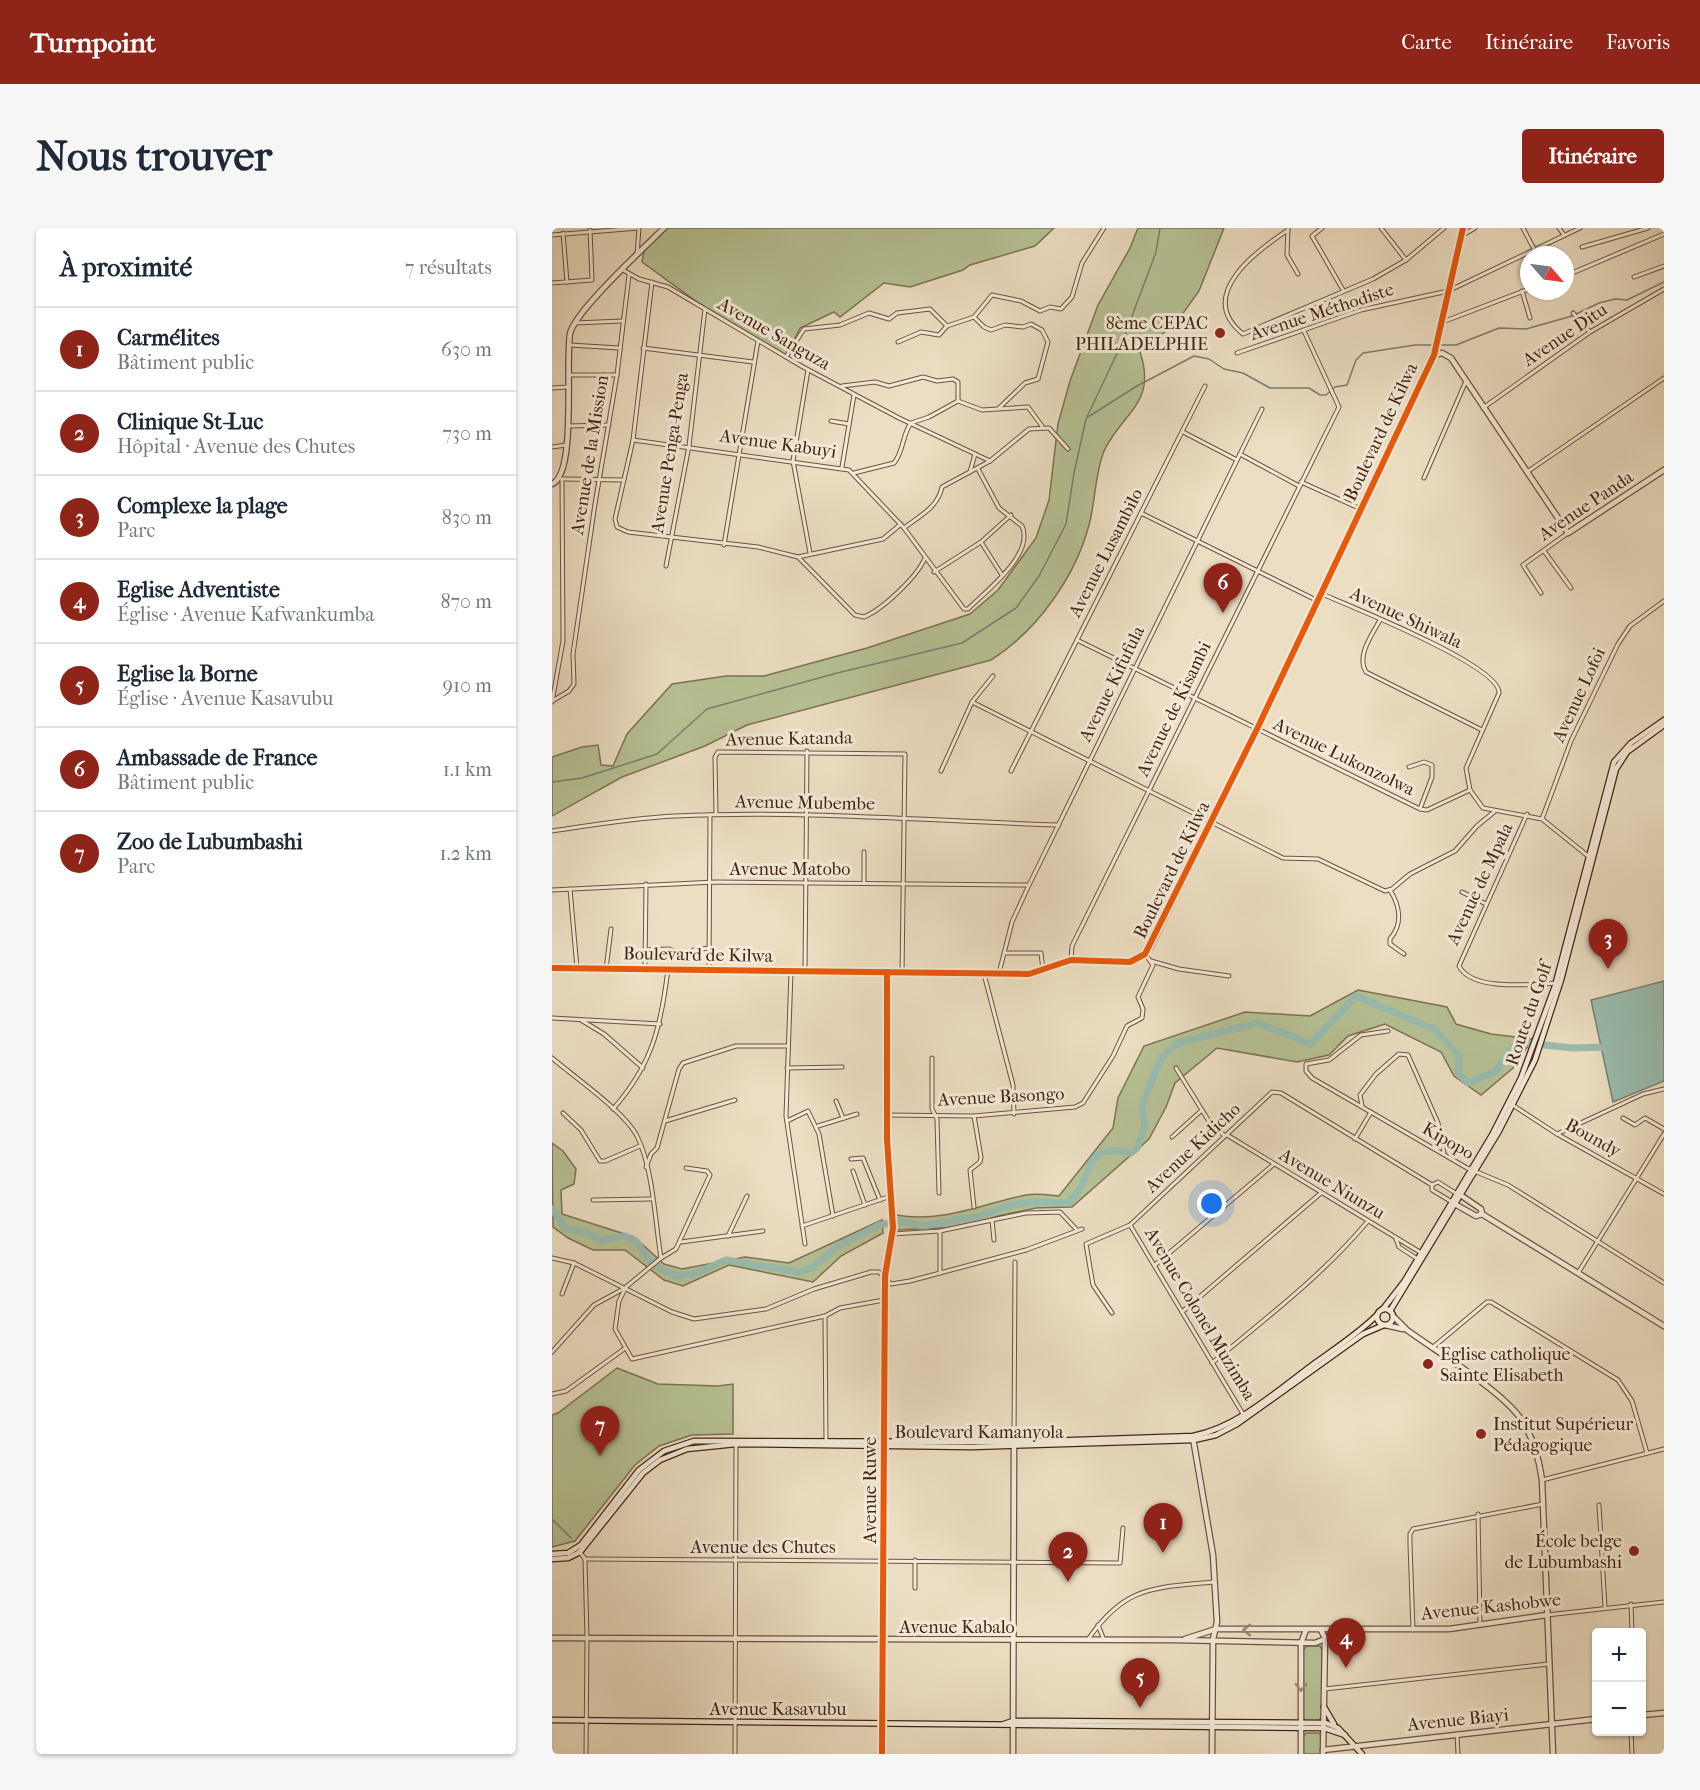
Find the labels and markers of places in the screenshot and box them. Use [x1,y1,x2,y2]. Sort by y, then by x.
place label: 8ème CEPAC PHILADELPHIE [1075,313,1208,355]
marker: 8ème CEPAC PHILADELPHIE [1213,326,1227,340]
pin: 6 [1204,564,1242,613]
pin: 3 [1588,920,1628,969]
place label: Eglise catholique Sainte Elisabeth [1440,1344,1571,1386]
marker: Eglise catholique Sainte Elisabeth [1421,1357,1435,1371]
pin: 7 [580,1406,620,1456]
place label: Institut Supérieur Pédagogique [1493,1414,1634,1456]
marker: Institut Supérieur Pédagogique [1474,1427,1488,1441]
pin: 1 [1144,1504,1182,1553]
place label: École belge de Lubumbashi [1504,1530,1623,1573]
pin: 2 [1048,1532,1088,1582]
marker: École belge de Lubumbashi [1627,1544,1641,1558]
pin: 4 [1326,1618,1366,1668]
pin: 5 [1120,1658,1160,1708]

